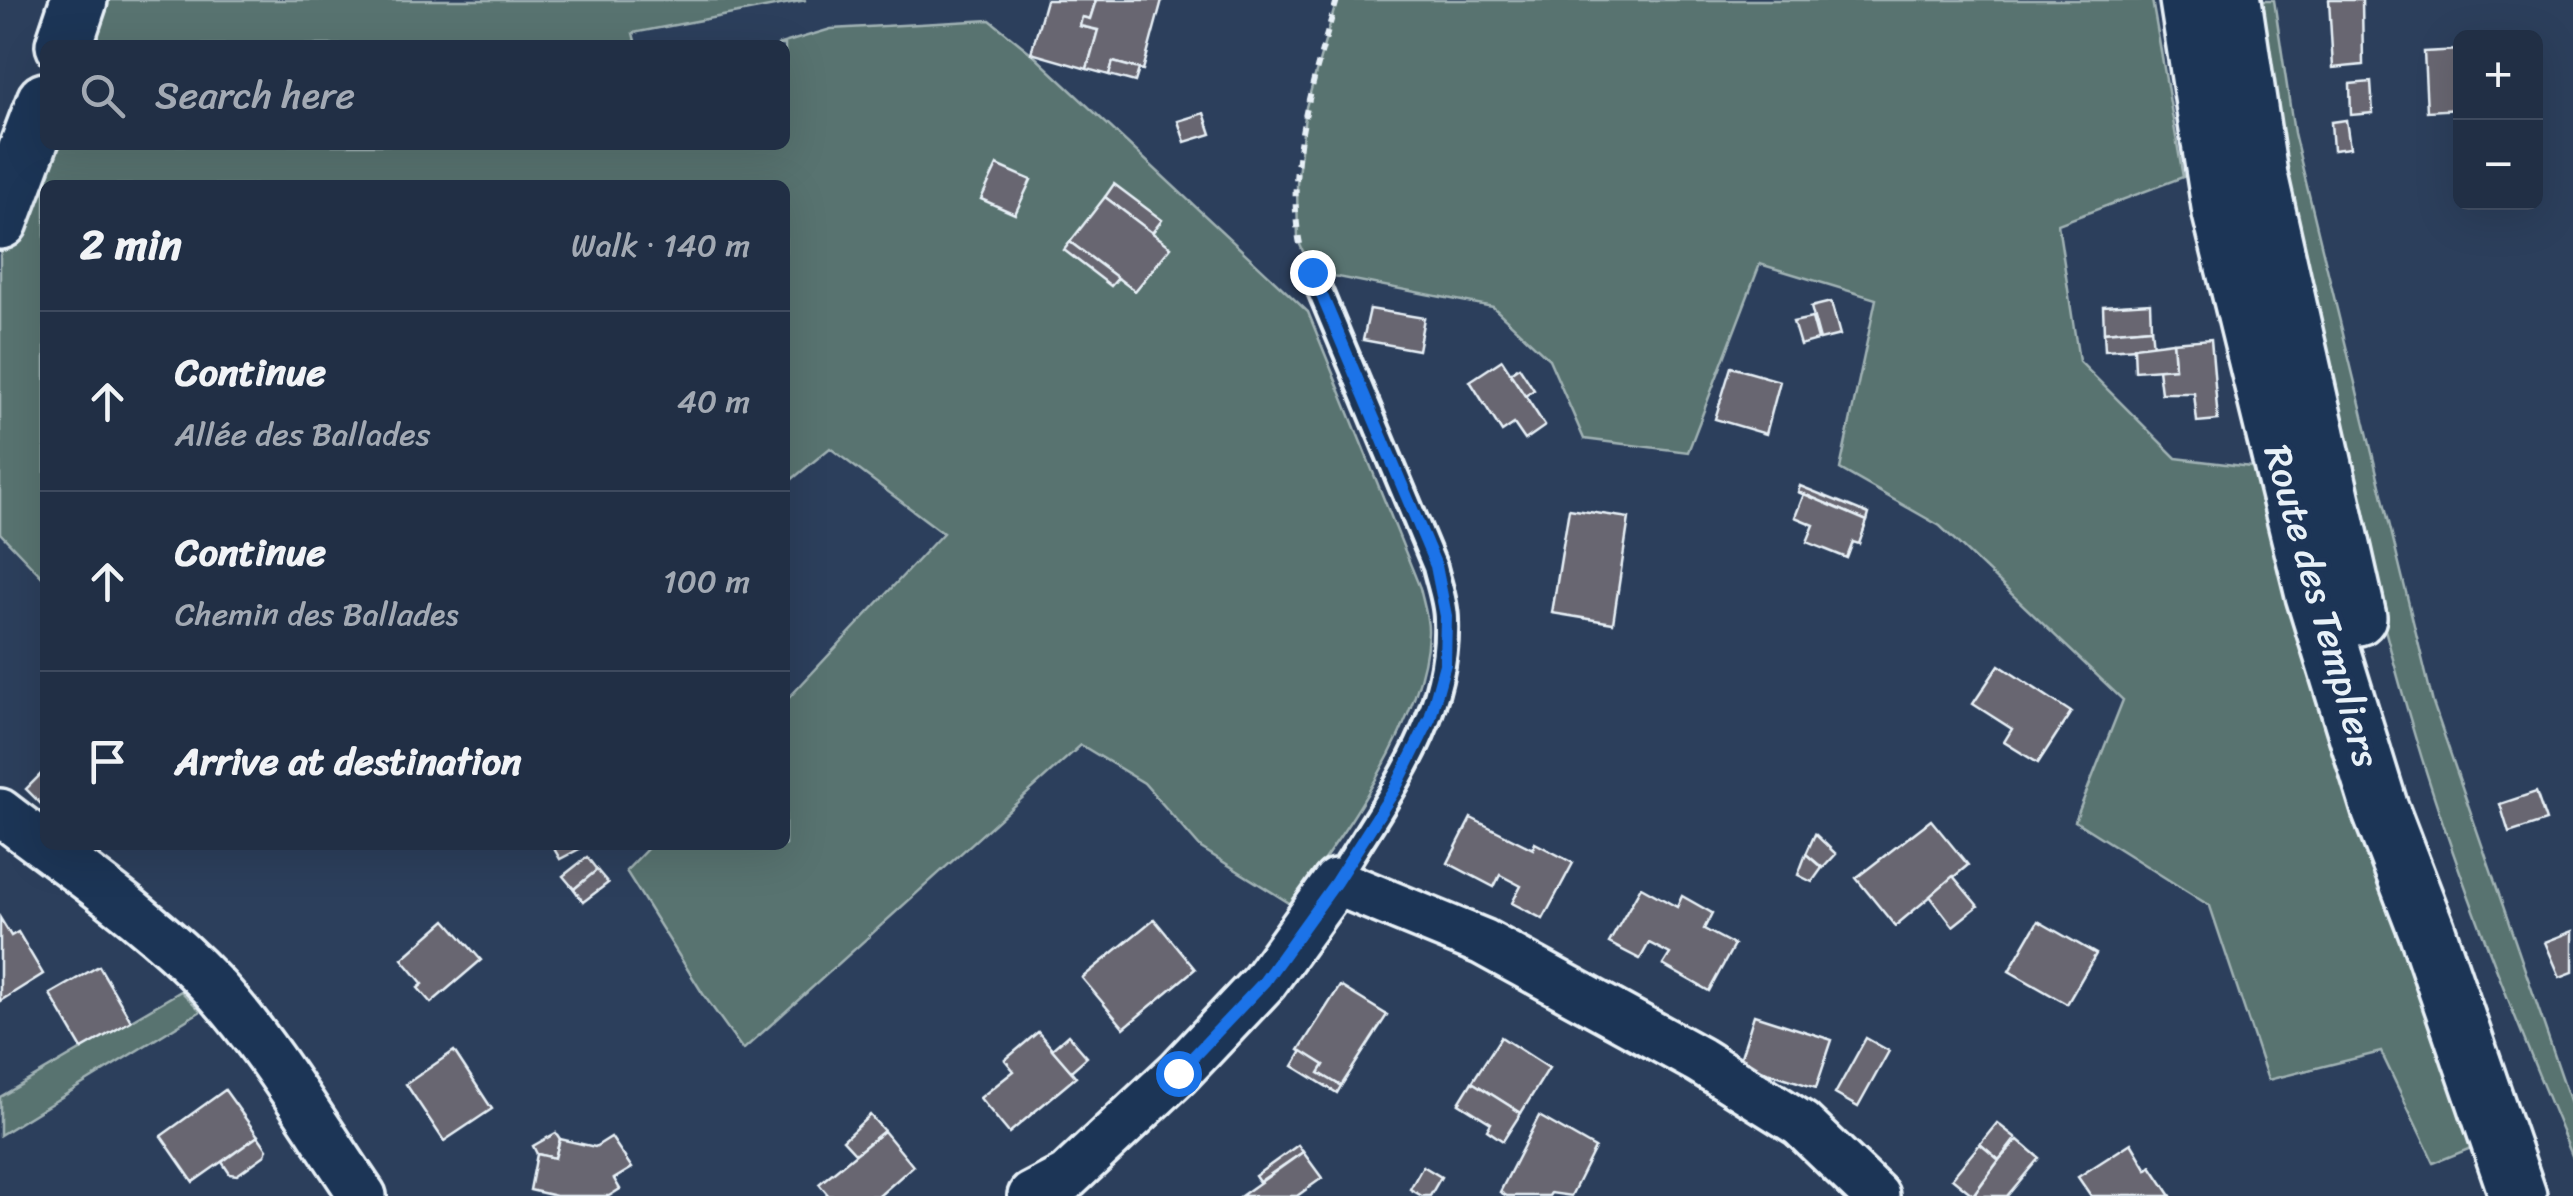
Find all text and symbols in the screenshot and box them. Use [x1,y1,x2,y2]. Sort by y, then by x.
map controls [2453,30,2543,210]
button: + [2453,30,2543,120]
search box [40,40,790,150]
text: Search here [155,62,355,129]
icon: search [75,68,130,123]
button: − [2453,120,2543,210]
text: 2 min [80,208,182,282]
text: Walk · 140 m [571,217,750,274]
route end [1290,250,1336,296]
text: Continue [175,339,326,406]
text: 40 m [677,373,750,430]
icon: ahead [80,374,135,429]
text: Allée des Ballades [175,406,430,463]
street label: Route des Templiers [2244,437,2400,776]
text: Continue [175,519,326,586]
text: 100 m [663,553,750,610]
icon: ahead [80,554,135,609]
text: Chemin des Ballades [175,586,459,643]
text: Arrive at destination [175,728,522,795]
icon: arrive [80,734,135,789]
route start [1156,1051,1202,1097]

